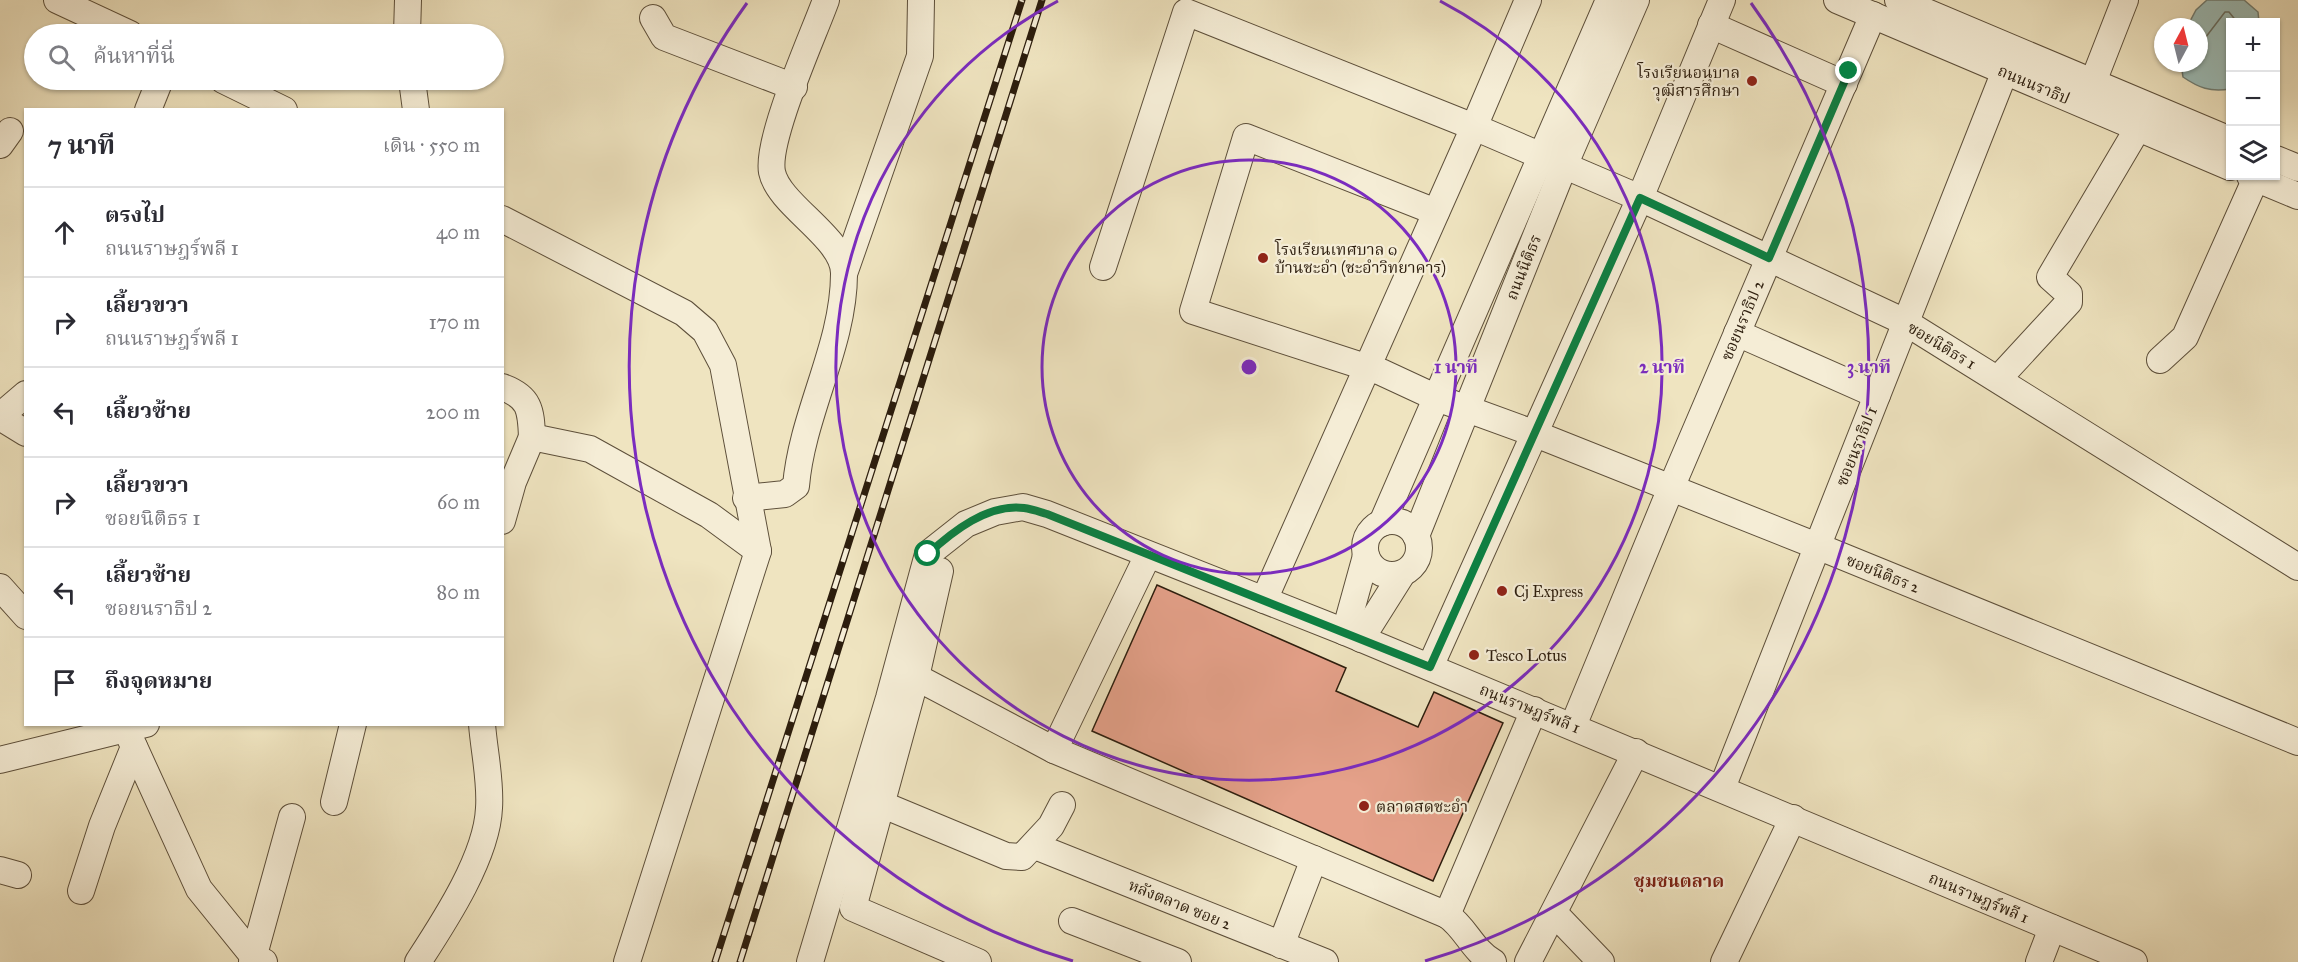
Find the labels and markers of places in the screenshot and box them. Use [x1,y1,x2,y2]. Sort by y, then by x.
place label: โรงเรียนอนุบาล วุฒิสารศึกษา [1636,62,1740,102]
marker: โรงเรียนอนุบาล วุฒิสารศึกษา [1745,74,1759,88]
place label: โรงเรียนเทศบาล ๑ บ้านชะอำ (ชะอำวิทยาคาร) [1274,239,1446,278]
marker: โรงเรียนเทศบาล ๑ บ้านชะอำ (ชะอำวิทยาคาร) [1256,251,1270,265]
centre of rings [1239,357,1259,377]
place label: Cj Express [1514,582,1583,601]
marker: Cj Express [1495,584,1509,598]
place label: Tesco Lotus [1486,646,1567,665]
marker: Tesco Lotus [1467,648,1481,662]
place label: ตลาดสดชะอำ [1376,797,1468,816]
marker: ตลาดสดชะอำ [1357,799,1371,813]

